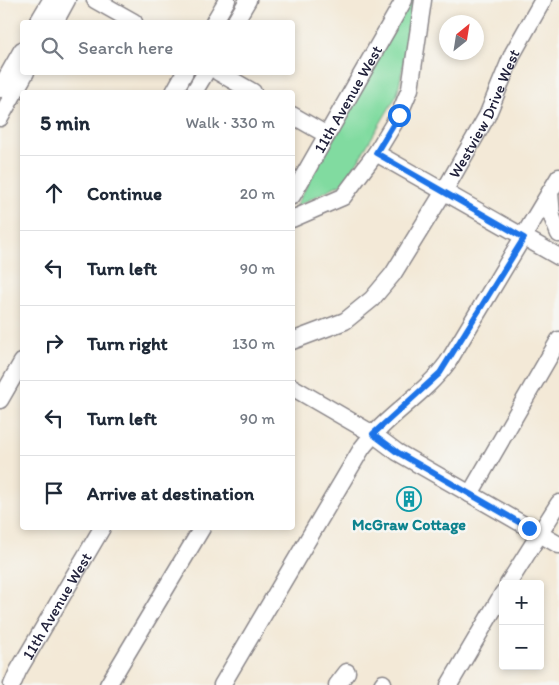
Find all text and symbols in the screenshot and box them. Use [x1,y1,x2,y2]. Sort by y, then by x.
north arrow [439,15,484,60]
search box [20,20,295,75]
icon: search [38,34,66,62]
text: Search here [78,36,173,59]
street label: 11th Avenue West [309,41,386,156]
street label: Westview Drive West [444,45,523,181]
route start [388,104,411,127]
text: 5 min [40,110,90,135]
text: Walk · 330 m [185,113,275,132]
icon: ahead [40,179,68,207]
text: Continue [87,182,162,205]
text: 20 m [240,184,275,203]
icon: left [40,254,68,282]
text: Turn left [87,257,157,280]
text: 90 m [240,259,275,278]
icon: right [40,329,68,357]
text: Turn right [87,332,168,355]
text: 130 m [232,334,275,353]
icon: left [40,404,68,432]
text: Turn left [87,407,157,430]
text: 90 m [240,409,275,428]
icon: arrive [40,479,68,507]
text: Arrive at destination [87,482,254,505]
building icon: McGraw Cottage [396,486,422,512]
place label: McGraw Cottage [352,515,466,535]
route end [518,517,541,540]
street label: 11th Avenue West [18,549,95,663]
map controls [499,580,544,670]
button: + [499,580,544,625]
button: − [499,625,544,670]

